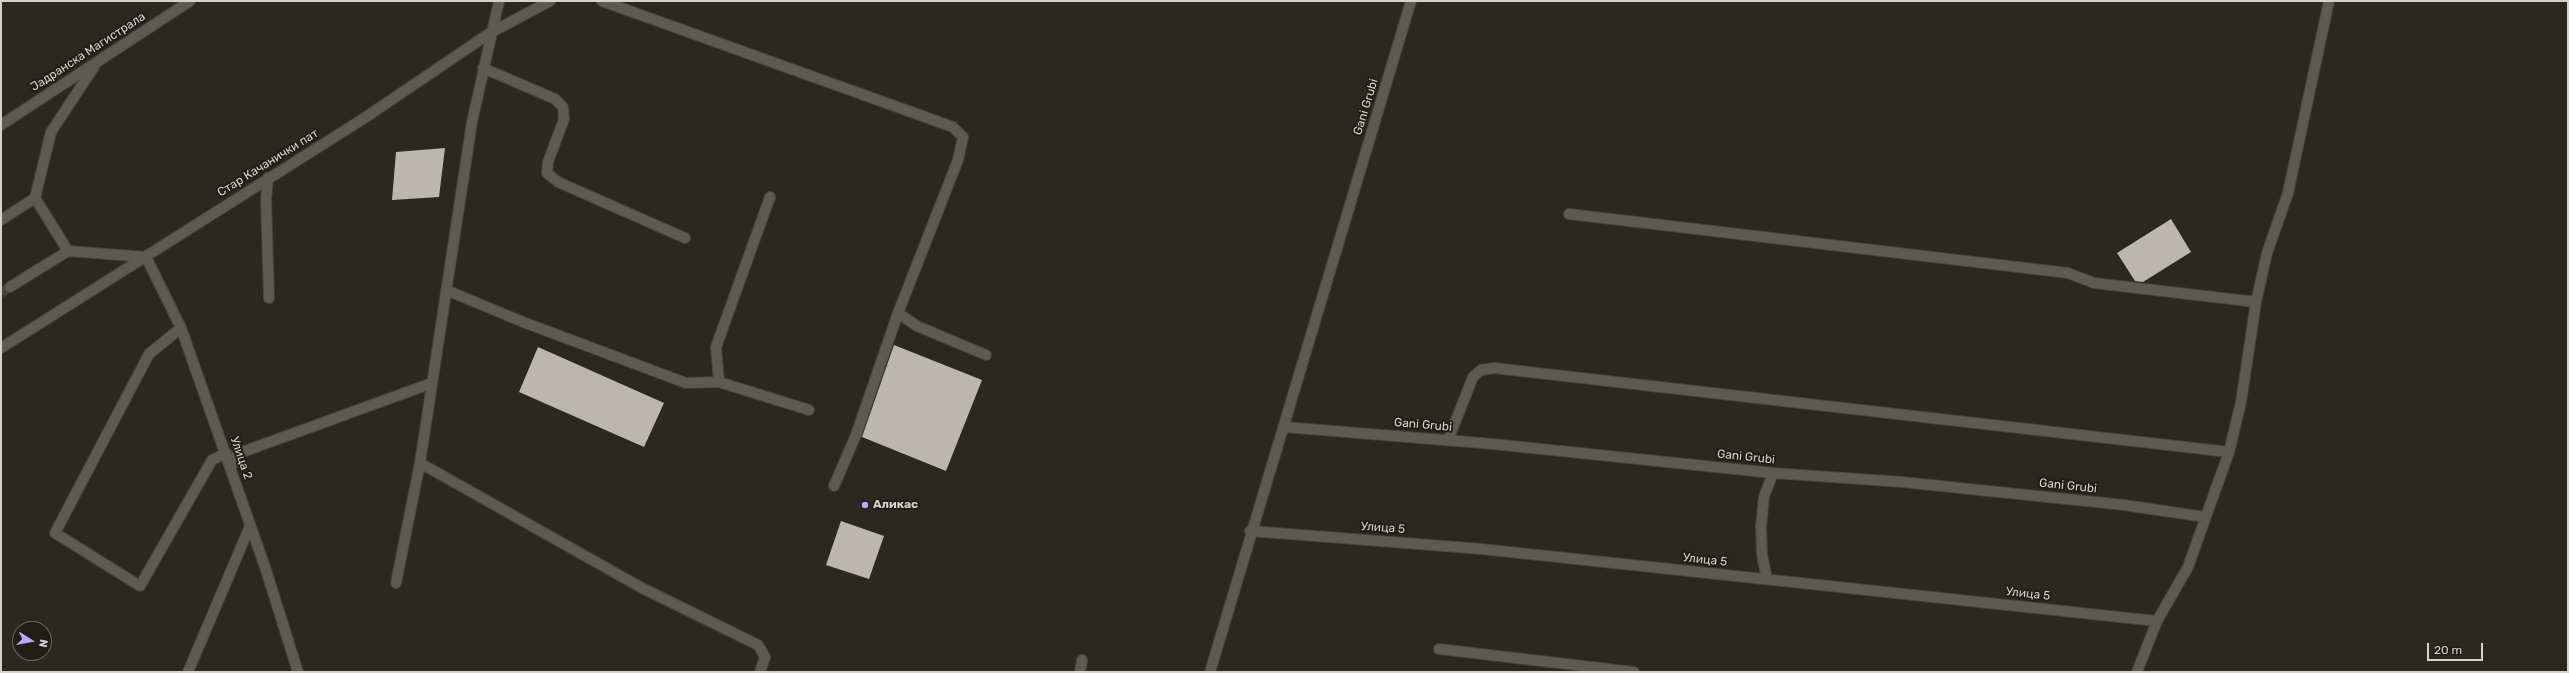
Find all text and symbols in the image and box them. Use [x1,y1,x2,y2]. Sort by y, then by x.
street label: Јадранска Магистрала [28,10,148,94]
street label: Gani Grubi [1351,77,1381,137]
street label: Стар Качанички пат [215,126,321,200]
street label: Gani Grubi [1394,415,1452,435]
street label: Улица 2 [227,435,255,481]
street label: Gani Grubi [1716,447,1776,467]
street label: Gani Grubi [2038,476,2098,496]
place label: Аликас [873,498,918,512]
marker: Аликас [860,500,870,510]
street label: Улица 5 [1360,519,1406,537]
street label: Улица 5 [1682,551,1728,569]
street label: Улица 5 [2005,585,2051,603]
north arrow [12,621,52,661]
scale bar [2429,635,2485,661]
text: N [36,638,50,648]
text: 20 m [2434,643,2462,657]

